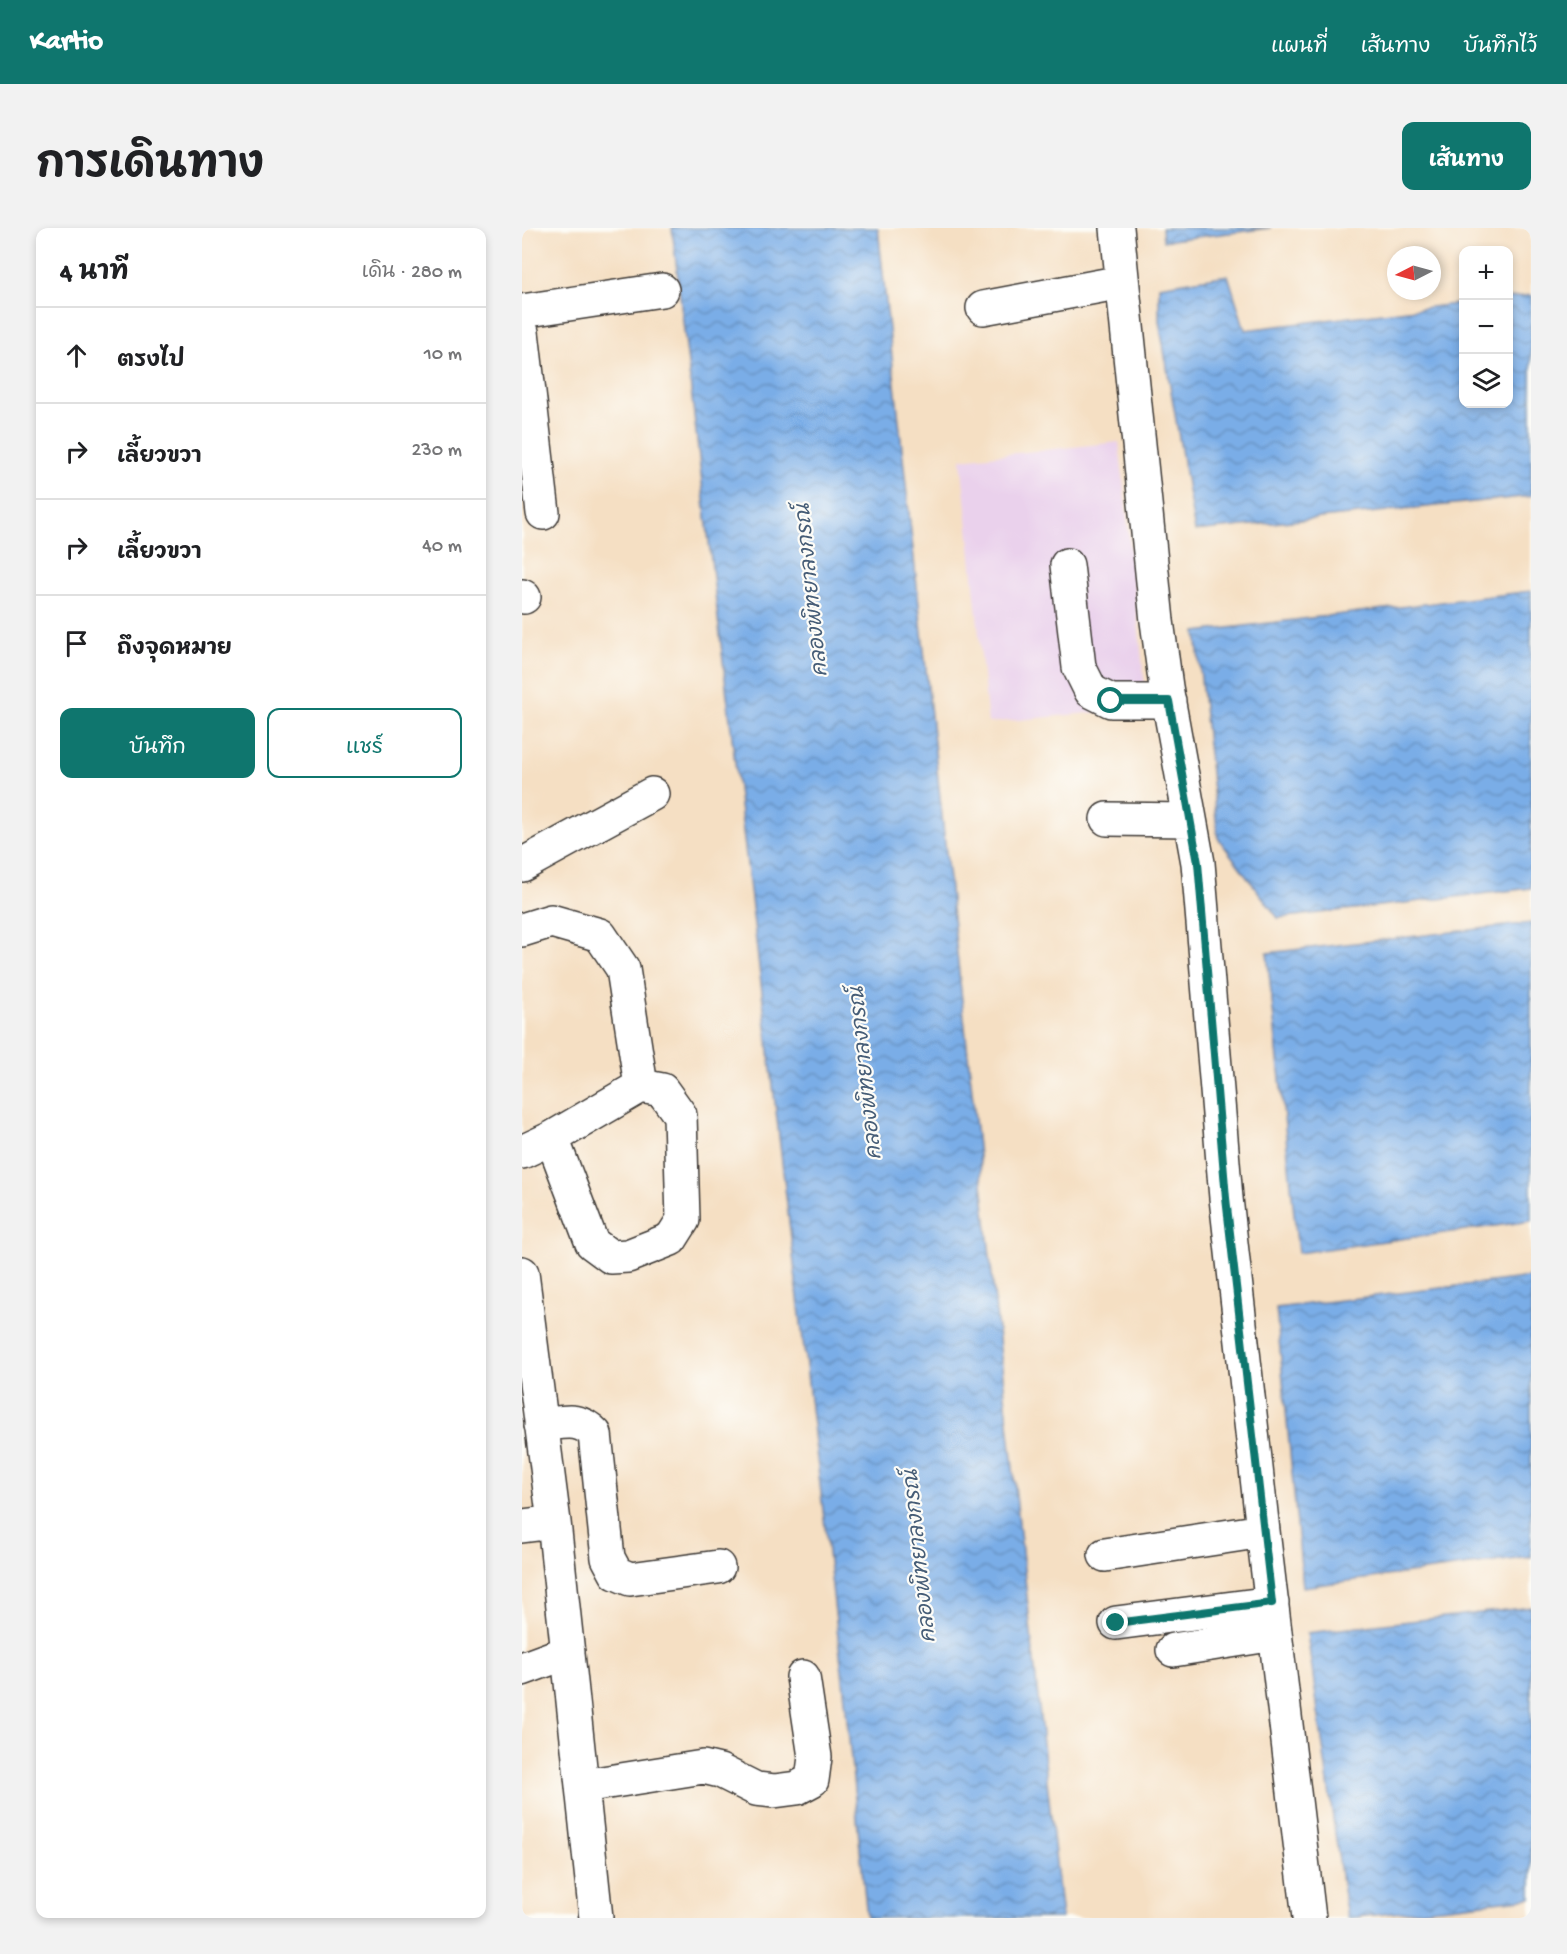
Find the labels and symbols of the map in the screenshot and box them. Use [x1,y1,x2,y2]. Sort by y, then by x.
north arrow [1387,246,1441,300]
water label: คลองพิทยาลงกรณ์ [787,499,836,678]
route start [1097,687,1123,713]
water label: คลองพิทยาลงกรณ์ [841,982,890,1161]
water label: คลองพิทยาลงกรณ์ [895,1465,944,1644]
route end [1102,1609,1128,1635]

